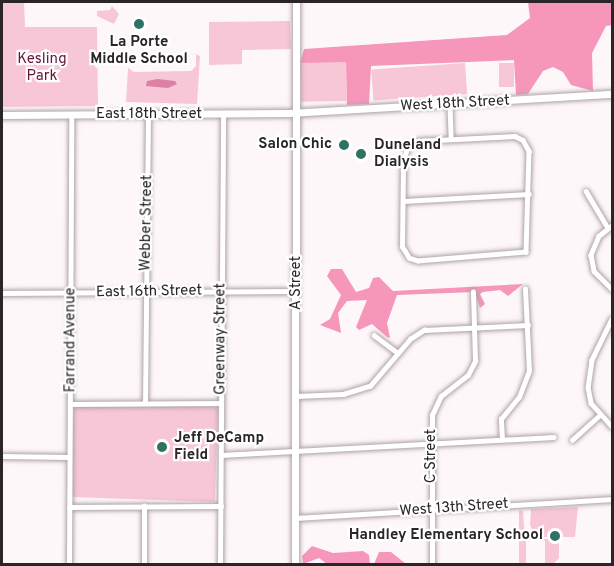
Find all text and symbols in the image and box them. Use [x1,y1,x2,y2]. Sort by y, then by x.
marker: La Porte Middle School [132,17,146,31]
place label: La Porte Middle School [90,33,188,68]
park label: Kesling Park [17,50,67,85]
street label: West 18th Street [400,92,510,116]
street label: East 18th Street [96,106,202,124]
place label: Salon Chic [258,136,332,154]
place label: Duneland Dialysis [374,136,441,171]
marker: Salon Chic [337,138,351,152]
marker: Duneland Dialysis [352,145,370,163]
street label: Webber Street [137,175,157,271]
street label: A Street [288,255,306,311]
street label: East 16th Street [96,282,202,302]
street label: Greenway Street [212,283,230,395]
street label: Farrand Avenue [62,287,80,393]
place label: Jeff DeCamp Field [174,429,264,464]
street label: C Street [423,429,441,483]
marker: Jeff DeCamp Field [155,440,169,454]
street label: West 13th Street [399,495,509,521]
place label: Handley Elementary School [349,527,543,545]
marker: Handley Elementary School [548,529,562,543]

